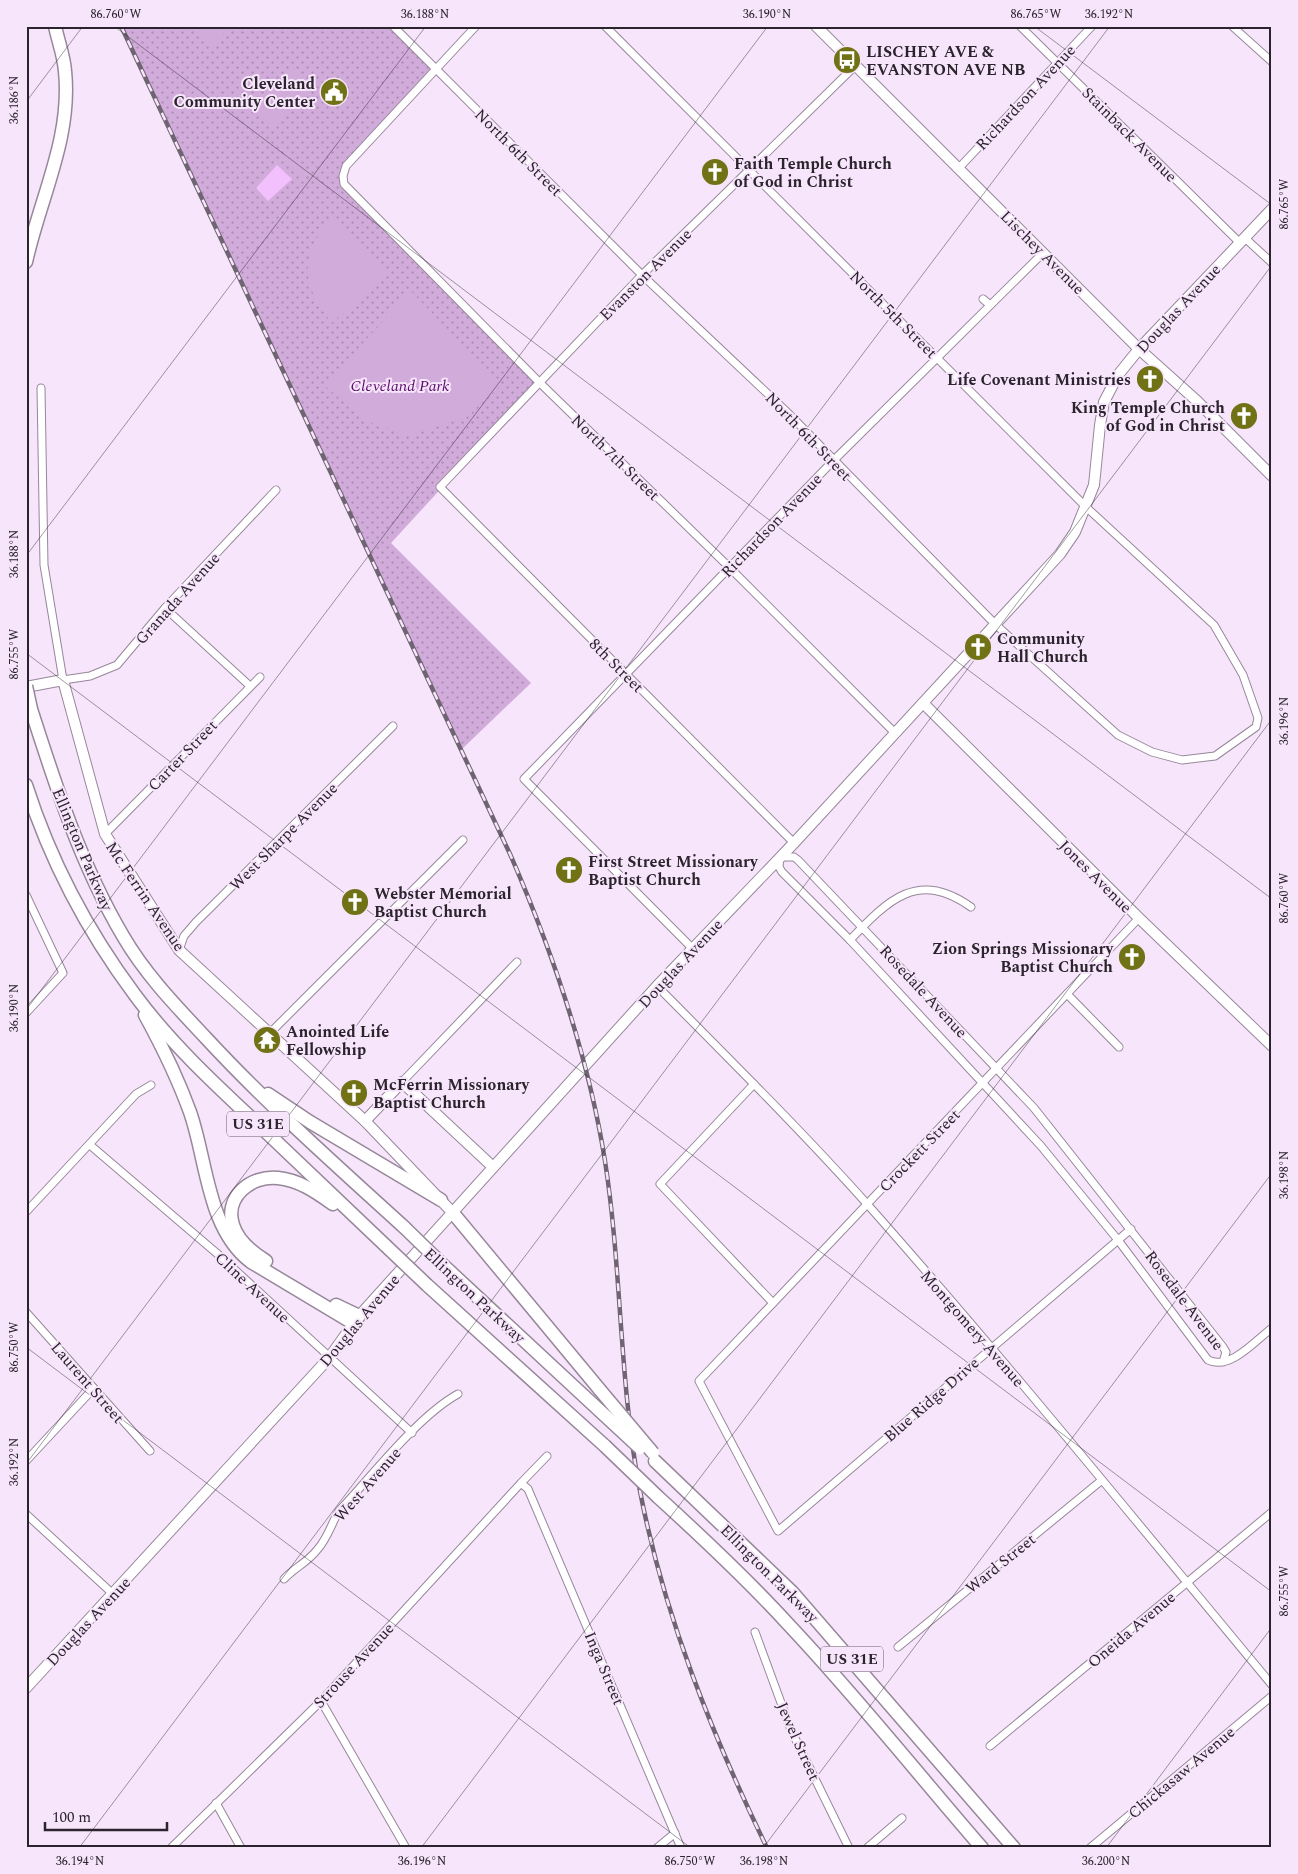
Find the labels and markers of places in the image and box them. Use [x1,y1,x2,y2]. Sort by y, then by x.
place label: LISCHEY AVE & EVANSTON AVE NB [866,40,1025,82]
bus stop icon: LISCHEY AVE & EVANSTON AVE NB [832,45,862,75]
place label: Cleveland Community Center [174,72,315,114]
public building icon: Cleveland Community Center [319,77,349,107]
place label: Faith Temple Church of God in Christ [734,152,892,194]
church icon: Faith Temple Church of God in Christ [700,157,730,187]
church icon: Life Covenant Ministries [1135,364,1165,394]
place label: Life Covenant Ministries [947,368,1131,392]
place label: King Temple Church of God in Christ [1071,396,1225,438]
church icon: King Temple Church of God in Christ [1229,401,1259,431]
place label: Community Hall Church [997,627,1088,669]
church icon: Community Hall Church [963,632,993,662]
place label: First Street Missionary Baptist Church [588,850,759,892]
church icon: First Street Missionary Baptist Church [554,855,584,885]
place label: Webster Memorial Baptist Church [374,882,512,924]
church icon: Webster Memorial Baptist Church [340,887,370,917]
place label: Zion Springs Missionary Baptist Church [932,937,1114,979]
church icon: Zion Springs Missionary Baptist Church [1117,942,1147,972]
place label: Anointed Life Fellowship [286,1020,389,1062]
temple icon: Anointed Life Fellowship [252,1025,282,1055]
place label: McFerrin Missionary Baptist Church [373,1073,530,1115]
church icon: McFerrin Missionary Baptist Church [339,1078,369,1108]

